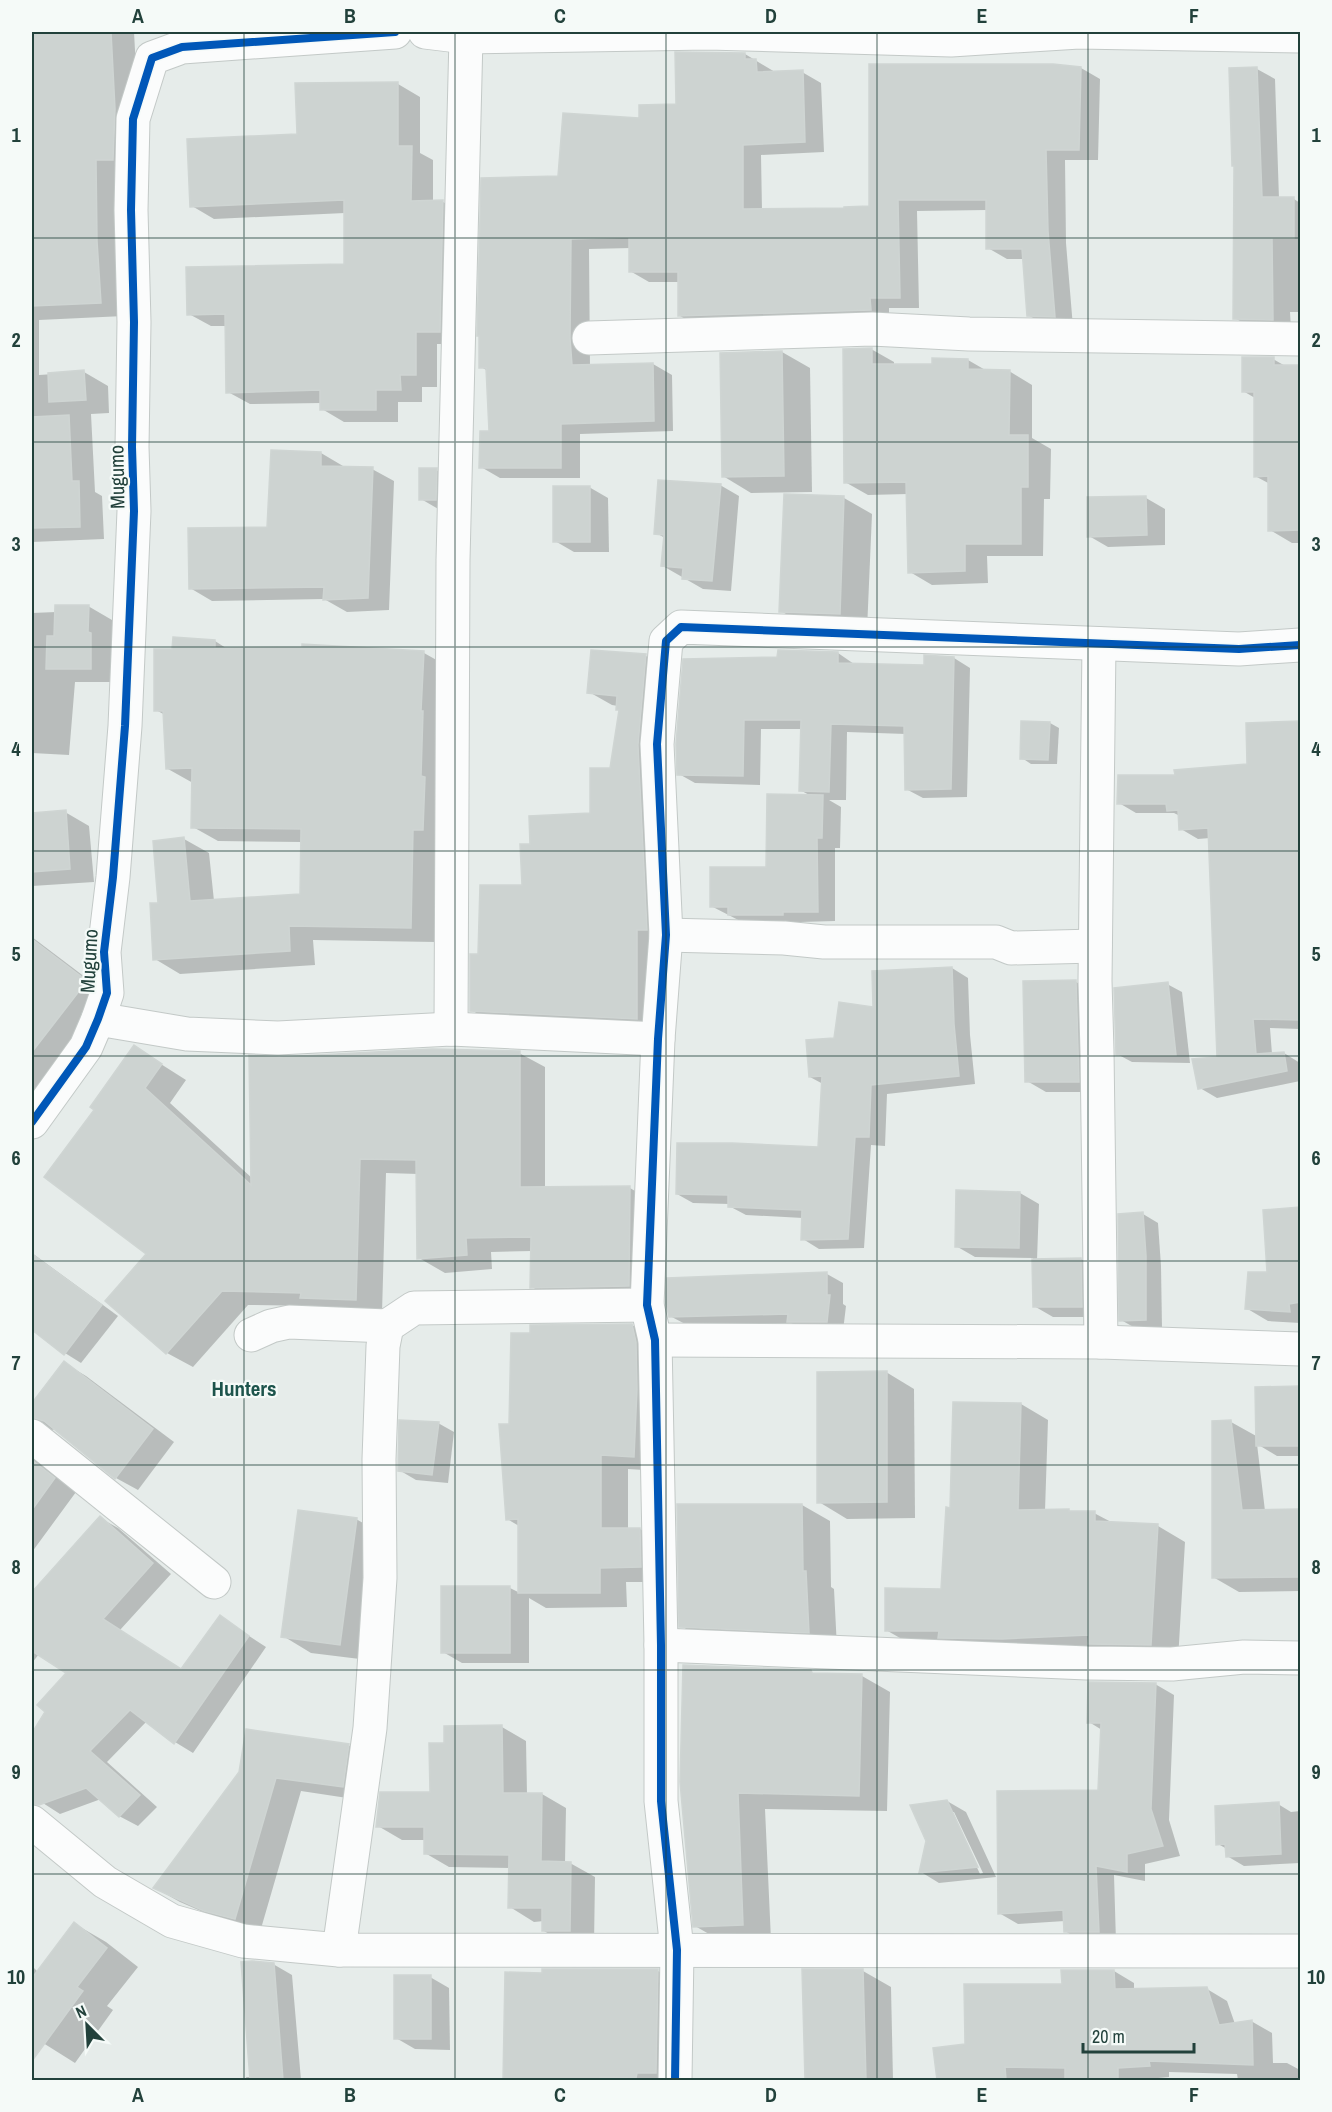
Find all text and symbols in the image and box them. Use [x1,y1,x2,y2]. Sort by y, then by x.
text: A [132,2,144,29]
text: B [344,2,356,29]
text: C [554,2,566,29]
text: D [765,2,777,29]
text: E [977,2,988,29]
text: F [1189,2,1199,29]
text: 1 [11,121,21,148]
text: 1 [1311,121,1321,148]
text: 2 [11,326,21,353]
text: 2 [1311,326,1321,353]
street label: Mugumo [102,445,131,509]
text: 3 [11,530,21,557]
text: 3 [1311,530,1321,557]
text: 4 [11,735,21,762]
text: 4 [1311,735,1321,762]
street label: Mugumo [73,928,104,994]
text: 5 [11,940,21,967]
text: 5 [1311,940,1321,967]
text: 6 [11,1144,21,1171]
text: 6 [1311,1144,1321,1171]
text: 7 [11,1349,21,1376]
text: 7 [1311,1349,1321,1376]
district label: Hunters [211,1374,277,1403]
text: 8 [11,1553,21,1580]
text: 8 [1311,1553,1321,1580]
text: 9 [11,1758,21,1785]
text: 9 [1311,1758,1321,1785]
text: 10 [7,1963,25,1990]
text: 10 [1307,1963,1325,1990]
north arrow [57,1995,117,2055]
text: N [72,1999,90,2023]
scale bar [1083,2016,1194,2054]
text: 20 m [1092,2024,1125,2049]
text: A [132,2081,144,2108]
text: B [344,2081,356,2108]
text: C [554,2081,566,2108]
text: D [765,2081,777,2108]
text: E [977,2081,988,2108]
text: F [1189,2081,1199,2108]

